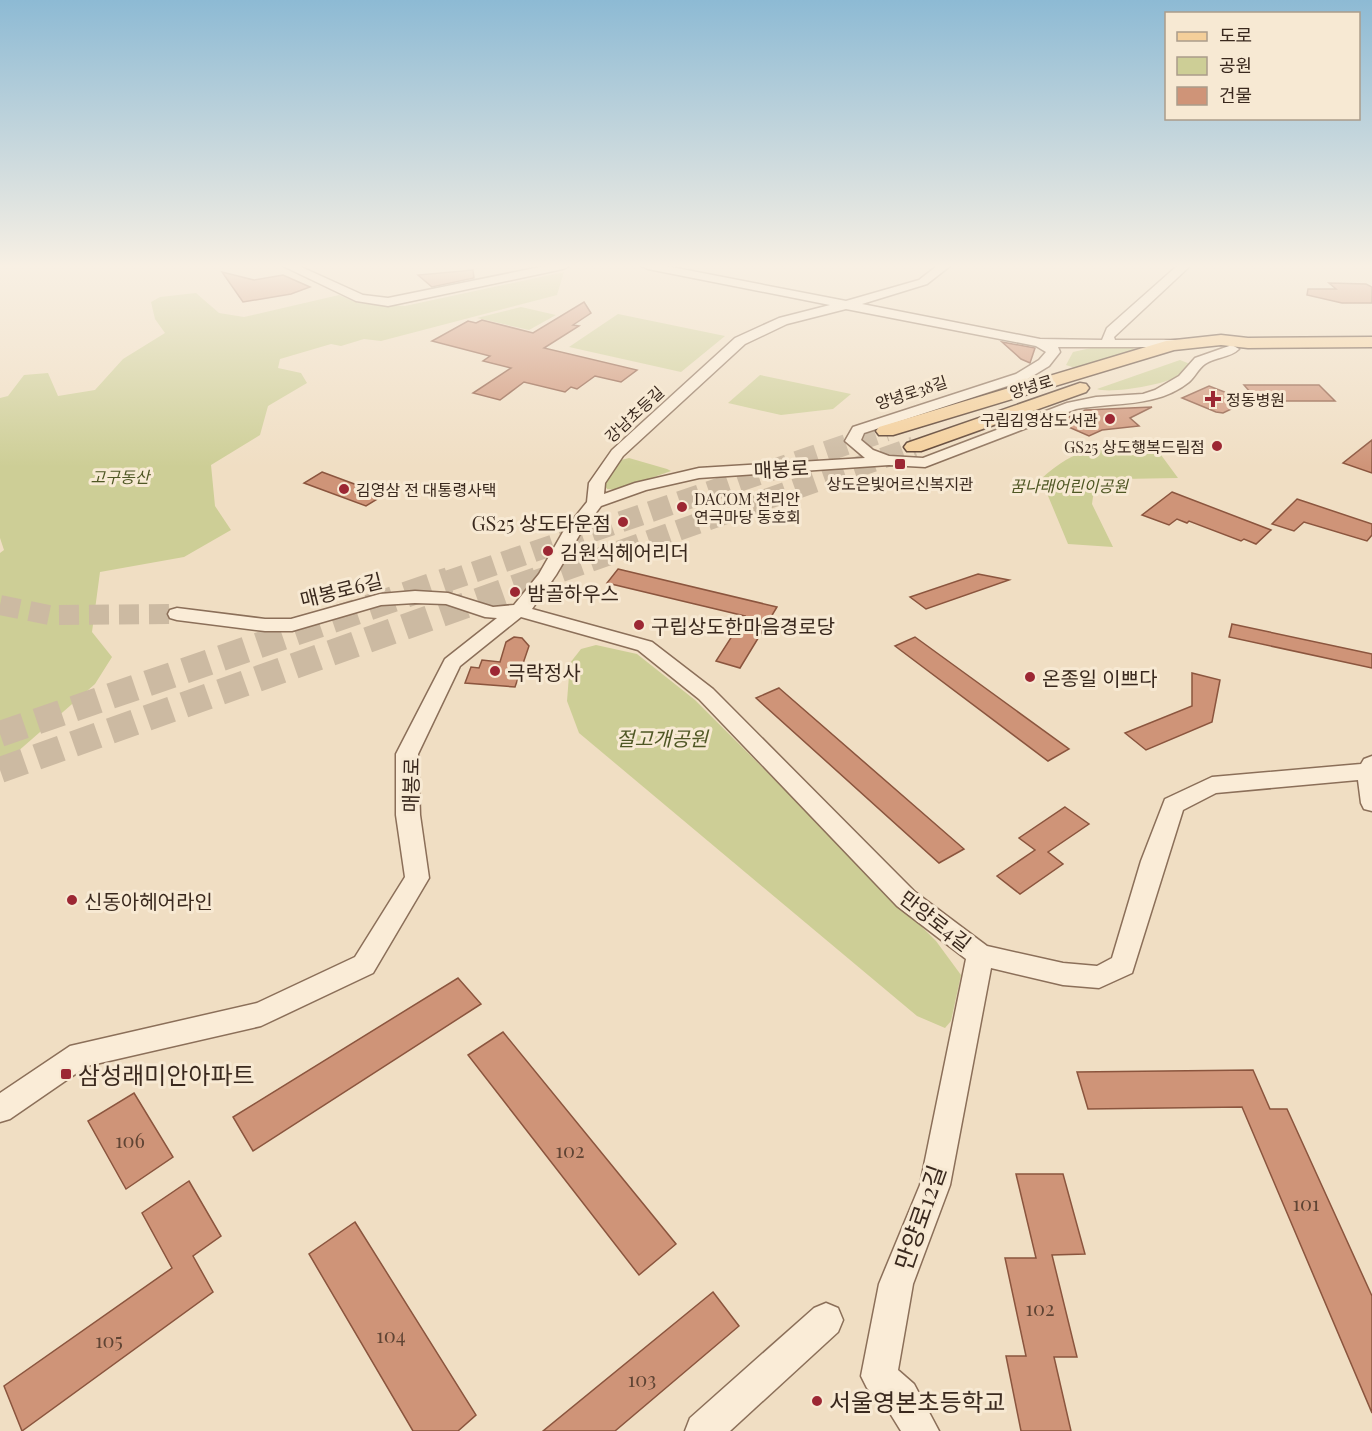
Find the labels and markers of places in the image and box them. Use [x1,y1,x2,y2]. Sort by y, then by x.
place label: 정동병원 [1226,389,1285,410]
marker: 정동병원 [1204,390,1222,408]
place label: 구립김영삼도서관 [980,409,1098,430]
marker: 구립김영삼도서관 [1103,412,1117,426]
place label: GS25 상도행복드림점 [1064,436,1205,457]
marker: GS25 상도행복드림점 [1210,439,1224,453]
marker: 상도은빛어르신복지관 [893,457,907,471]
place label: 상도은빛어르신복지관 [826,473,974,494]
place label: 김영삼 전 대통령사택 [356,479,496,500]
marker: 김영삼 전 대통령사택 [337,482,351,496]
place label: DACOM 천리안 연극마당 동호회 [694,488,801,527]
marker: DACOM 천리안 연극마당 동호회 [675,500,689,514]
place label: GS25 상도타운점 [472,509,611,536]
marker: GS25 상도타운점 [616,515,630,529]
place label: 김원식헤어리더 [560,538,689,565]
marker: 김원식헤어리더 [541,544,555,558]
place label: 밤골하우스 [527,579,619,606]
marker: 밤골하우스 [508,585,522,599]
place label: 구립상도한마음경로당 [651,612,835,639]
marker: 구립상도한마음경로당 [632,618,646,632]
place label: 극락정사 [507,658,581,685]
marker: 극락정사 [488,664,502,678]
place label: 온종일 이쁘다 [1042,664,1157,691]
marker: 온종일 이쁘다 [1023,670,1037,684]
place label: 신동아헤어라인 [84,887,213,914]
marker: 신동아헤어라인 [65,893,79,907]
place label: 삼성래미안아파트 [78,1058,255,1090]
marker: 삼성래미안아파트 [59,1067,73,1081]
place label: 서울영본초등학교 [829,1385,1006,1417]
marker: 서울영본초등학교 [810,1394,824,1408]

